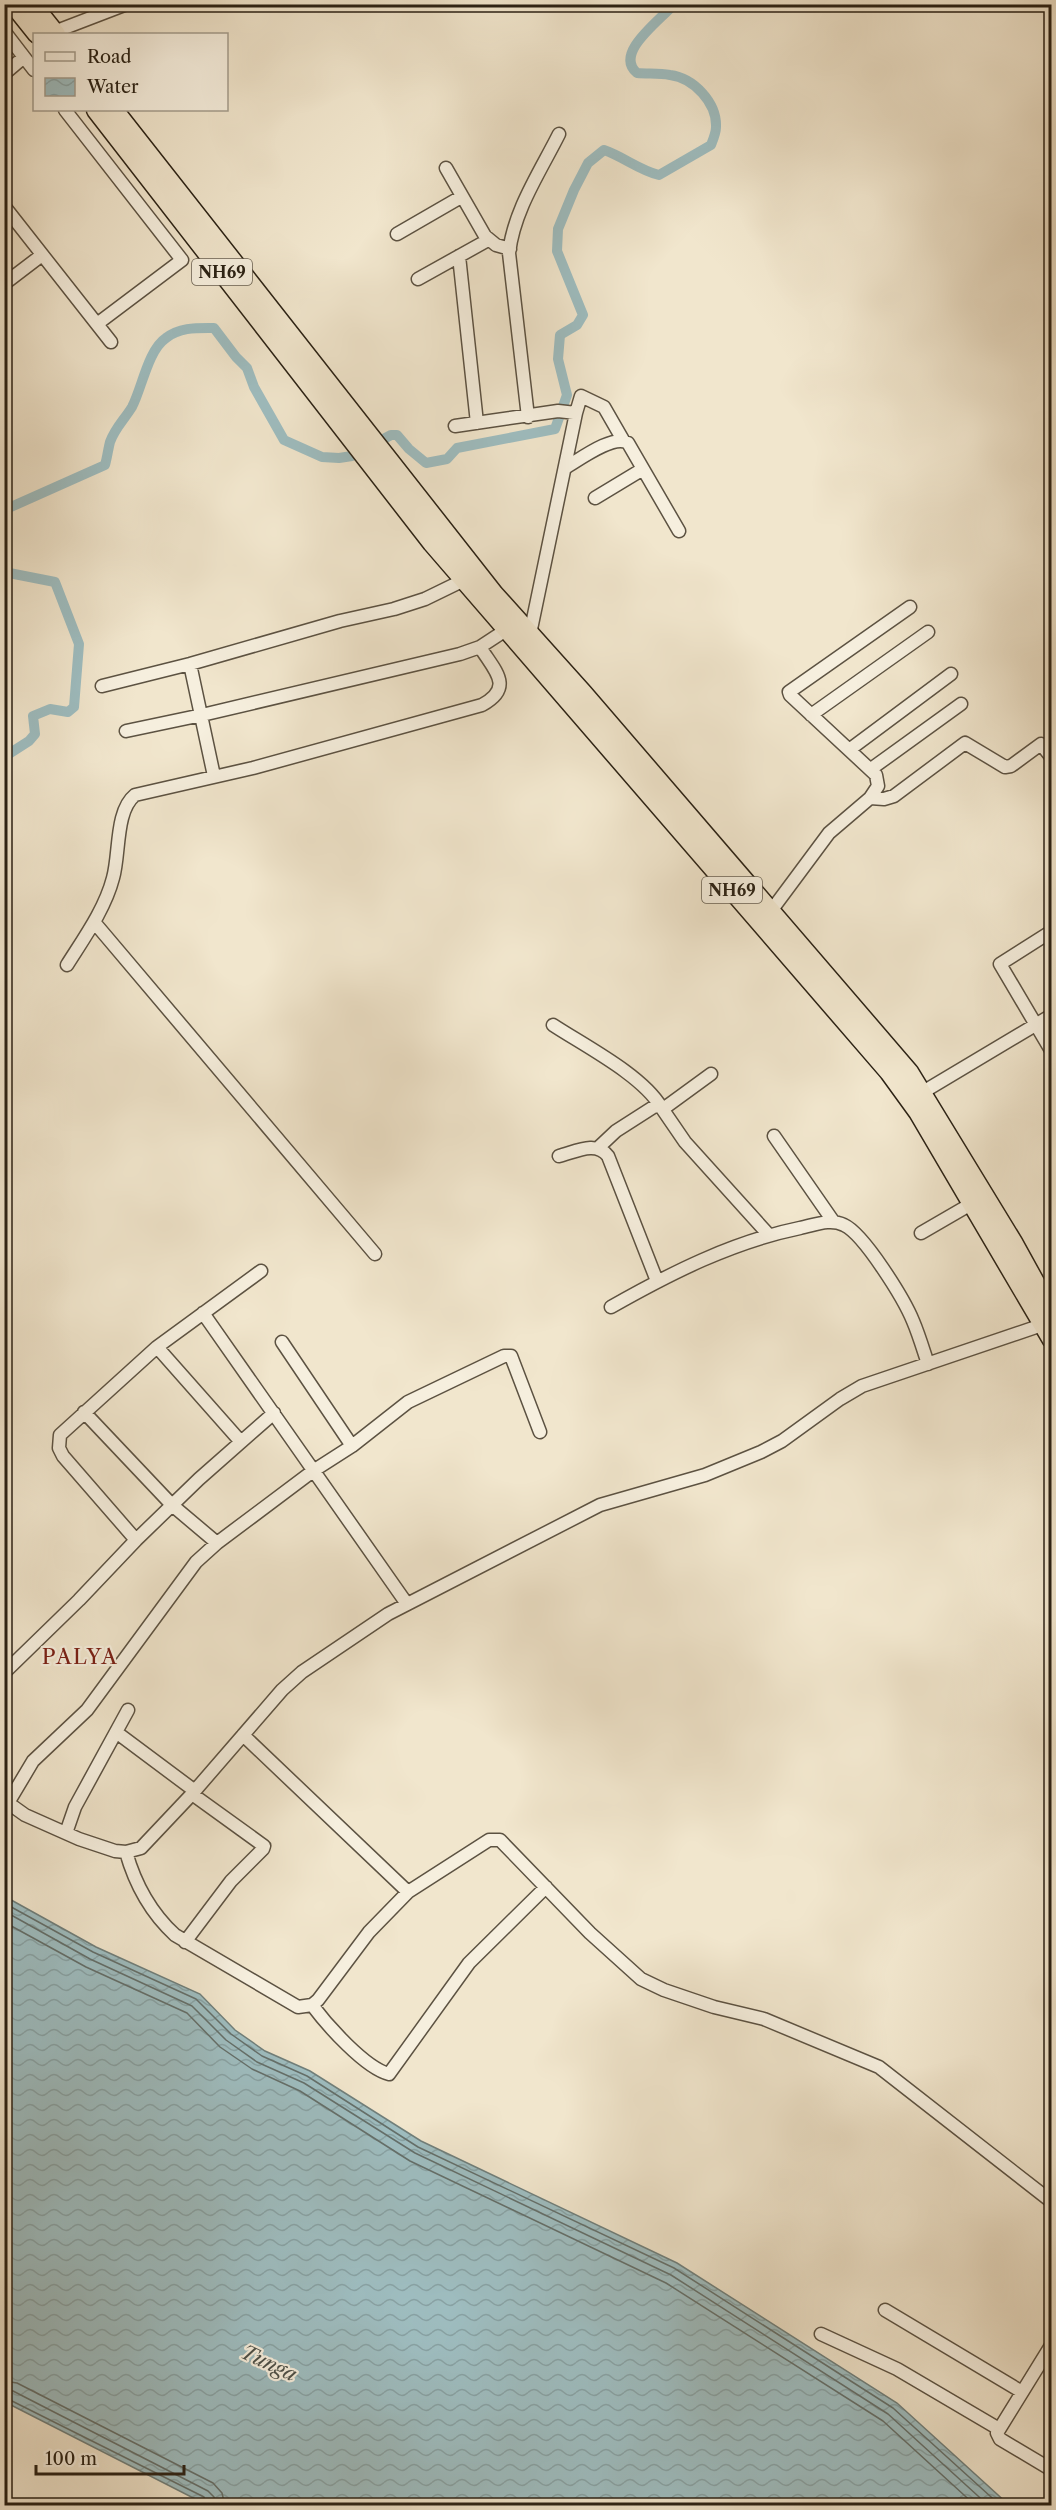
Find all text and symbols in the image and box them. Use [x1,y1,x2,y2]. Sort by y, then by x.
legend [33,33,228,111]
text: Road [87,46,132,68]
text: Water [86,76,139,98]
road number: NH69 [192,259,252,285]
road number: NH69 [702,877,762,903]
district label: PALYA [42,1644,118,1669]
water label: Tunga [237,2340,301,2386]
scale bar [36,2438,184,2476]
text: 100 m [45,2448,97,2470]

